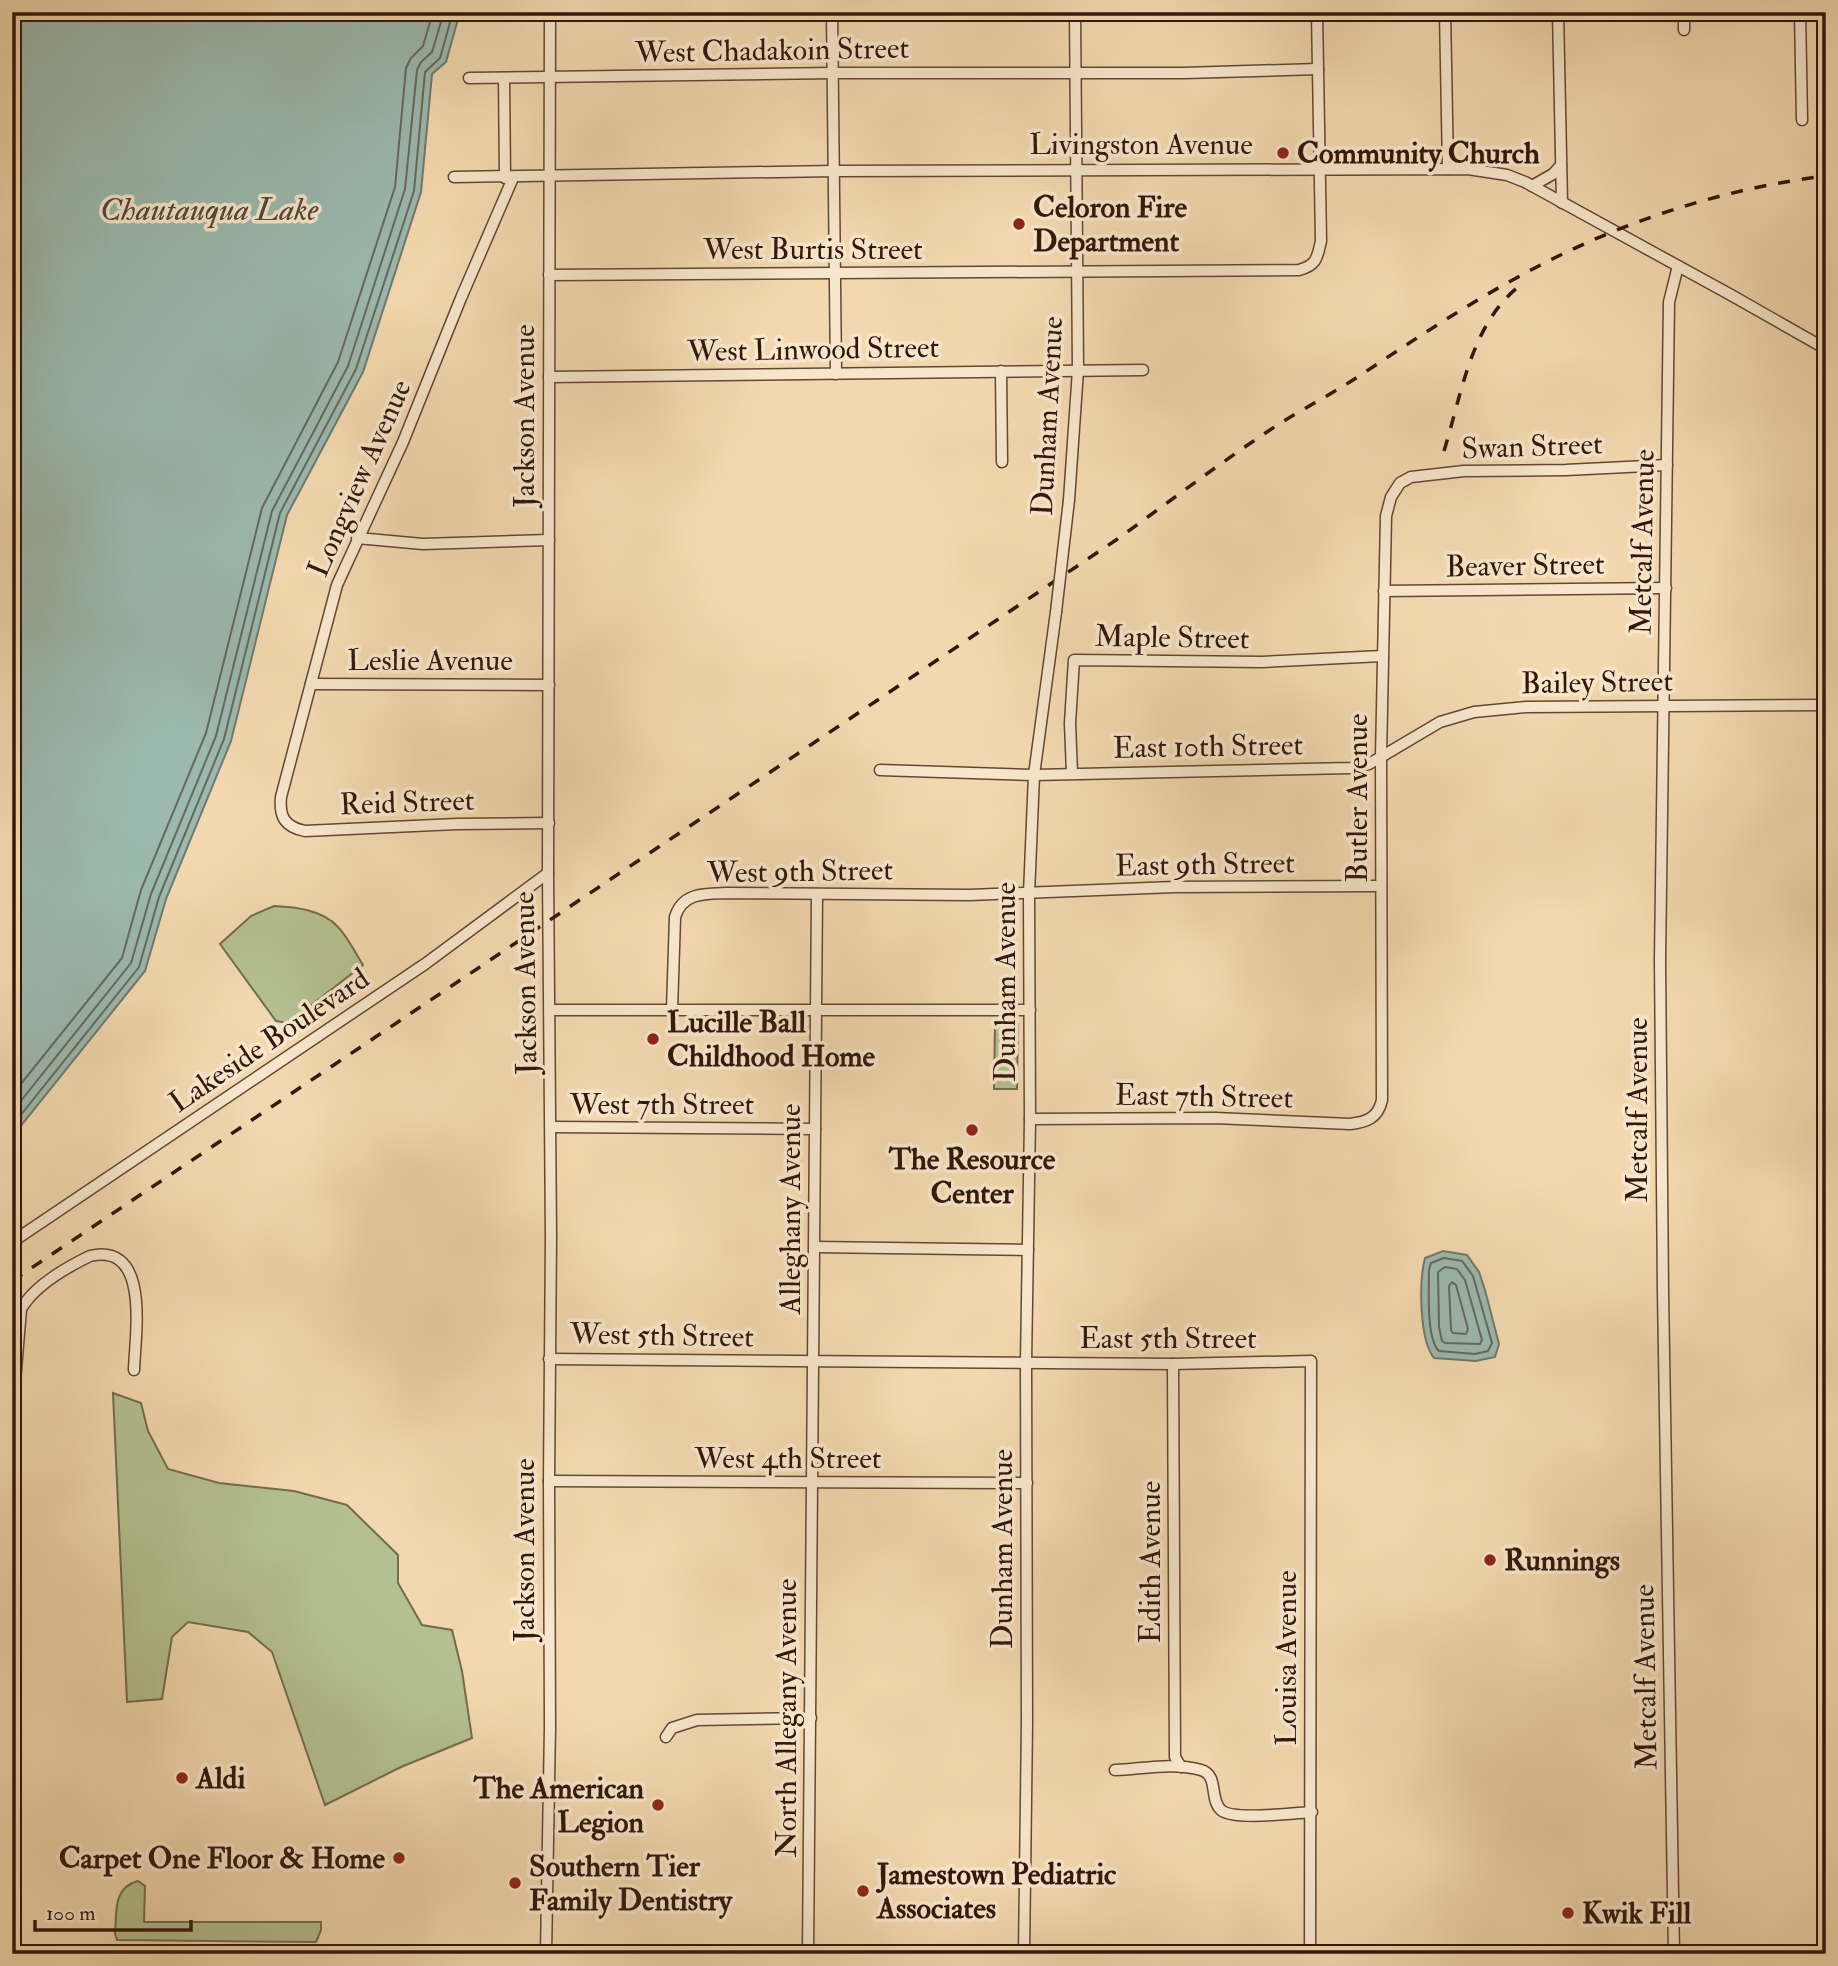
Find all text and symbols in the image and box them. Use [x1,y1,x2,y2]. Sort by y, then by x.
street label: West Chadakoin Street [634,30,910,71]
street label: Livingston Avenue [1029,126,1253,163]
place label: Community Church [1297,135,1540,172]
marker: Community Church [1275,145,1291,161]
place label: Celoron Fire Department [1033,189,1187,260]
water label: Chautauqua Lake [100,190,318,230]
marker: Celoron Fire Department [1011,216,1027,232]
street label: West Burtis Street [702,231,923,268]
street label: Dunham Avenue [1024,315,1071,517]
street label: Jackson Avenue [506,324,543,509]
street label: West Linwood Street [686,329,940,370]
street label: Longview Avenue [299,374,419,583]
street label: Swan Street [1461,426,1604,467]
street label: Metcalf Avenue [1622,449,1663,635]
street label: Beaver Street [1445,546,1605,585]
street label: Maple Street [1094,618,1250,657]
street label: Leslie Avenue [347,642,513,679]
street label: Bailey Street [1521,663,1674,702]
street label: Butler Avenue [1339,713,1376,883]
street label: East 10th Street [1113,726,1304,767]
street label: Reid Street [339,782,475,823]
street label: East 9th Street [1115,844,1295,885]
street label: West 9th Street [706,851,894,892]
street label: Dunham Avenue [987,882,1024,1082]
street label: Jackson Avenue [505,891,546,1076]
street label: Lakeside Boulevard [162,960,376,1121]
place label: Lucille Ball Childhood Home [667,1004,876,1075]
street label: Metcalf Avenue [1619,1017,1656,1203]
marker: Lucille Ball Childhood Home [645,1031,661,1047]
street label: East 7th Street [1115,1076,1294,1117]
street label: West 7th Street [569,1086,755,1123]
street label: Alleghany Avenue [772,1103,809,1316]
marker: The Resource Center [964,1122,980,1138]
place label: The Resource Center [888,1141,1056,1212]
street label: West 5th Street [569,1315,755,1356]
street label: East 5th Street [1079,1320,1257,1357]
street label: West 4th Street [694,1440,882,1477]
street label: Dunham Avenue [984,1449,1021,1649]
street label: Jackson Avenue [506,1458,543,1643]
street label: Edith Avenue [1132,1481,1169,1643]
place label: Runnings [1504,1542,1620,1579]
marker: Runnings [1482,1552,1498,1568]
street label: Louisa Avenue [1268,1570,1305,1746]
street label: North Allegany Avenue [768,1578,805,1858]
street label: Metcalf Avenue [1625,1584,1666,1770]
place label: Aldi [194,1760,245,1797]
marker: Aldi [174,1770,190,1786]
place label: The American Legion [472,1770,645,1841]
marker: The American Legion [650,1797,666,1813]
place label: Carpet One Floor & Home [59,1840,385,1877]
place label: Southern Tier Family Dentistry [529,1848,734,1919]
marker: Carpet One Floor & Home [391,1850,407,1866]
place label: Jamestown Pediatric Associates [875,1856,1116,1927]
marker: Southern Tier Family Dentistry [507,1875,523,1891]
marker: Jamestown Pediatric Associates [855,1883,871,1899]
scale bar [35,1889,191,1933]
place label: Kwik Fill [1582,1895,1691,1932]
text: 100 m [46,1900,96,1927]
marker: Kwik Fill [1560,1905,1576,1921]

